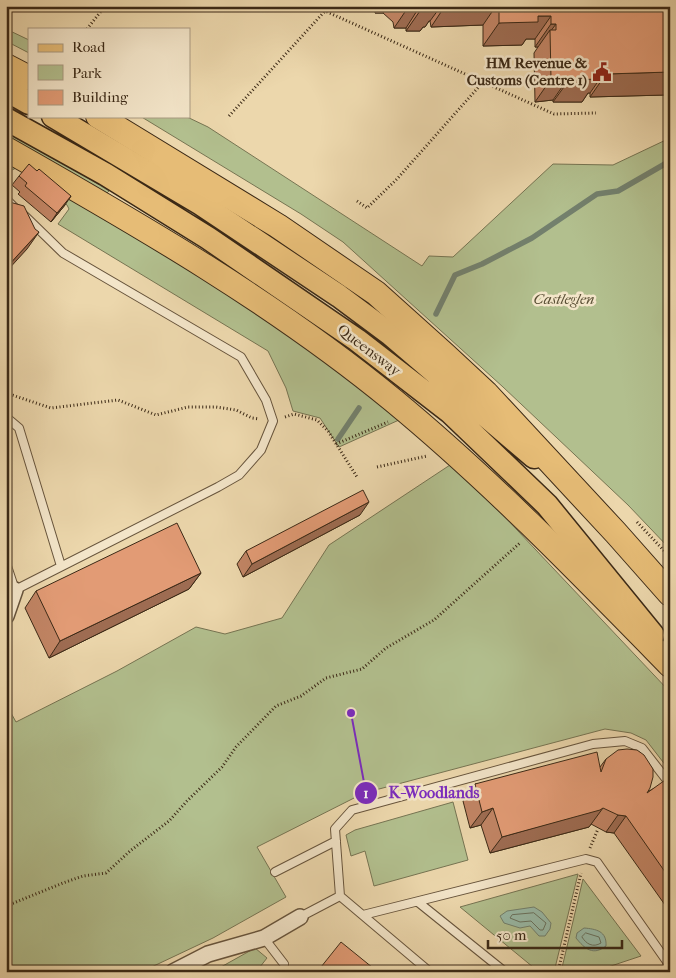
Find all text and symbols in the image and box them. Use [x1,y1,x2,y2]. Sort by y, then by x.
legend [28,28,190,118]
text: Road [72,38,106,56]
place label: HM Revenue & Customs (Centre 1) [467,54,588,89]
public building icon: HM Revenue & Customs (Centre 1) [591,61,613,83]
text: Park [72,64,102,82]
text: Building [72,88,129,106]
park label: Castleglen [534,290,594,308]
street label: Queensway [334,320,405,380]
callout: K-Woodlands [354,777,490,808]
text: K-Woodlands [388,783,480,802]
text: 1 [363,784,369,802]
scale bar [488,918,622,950]
text: 50 m [496,926,527,944]

